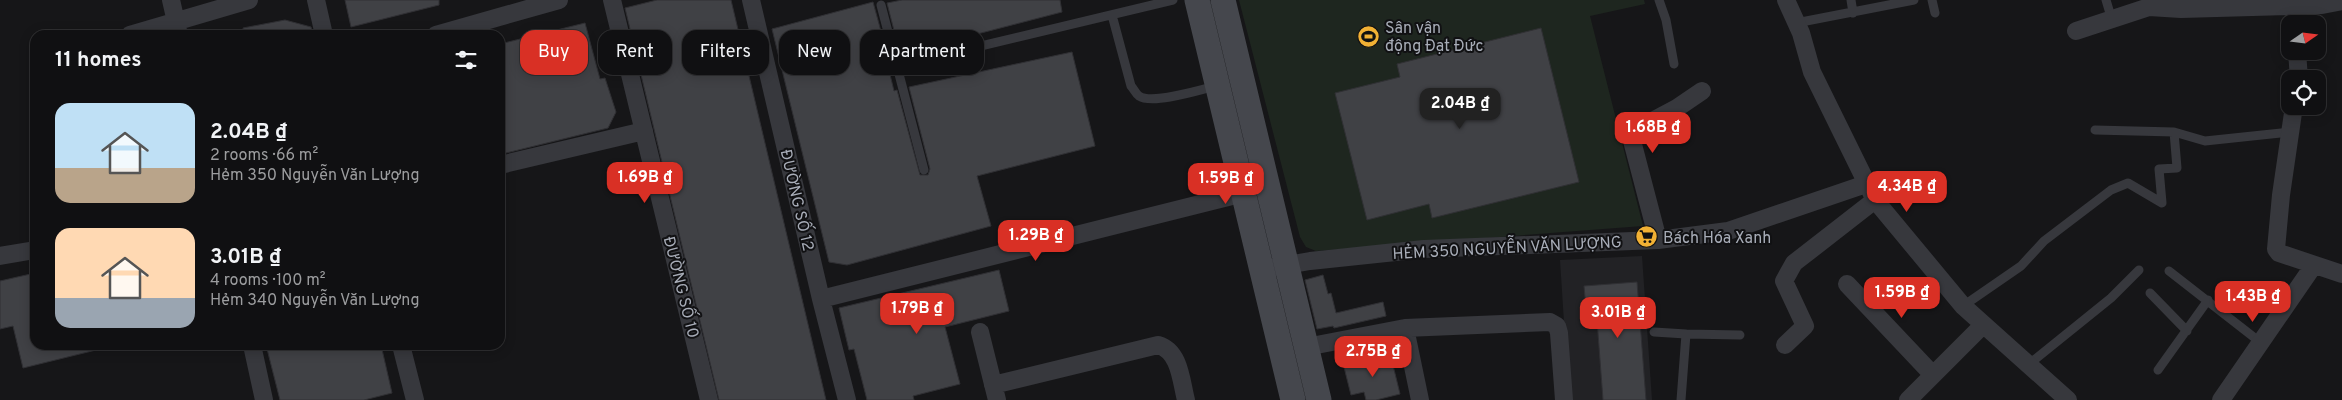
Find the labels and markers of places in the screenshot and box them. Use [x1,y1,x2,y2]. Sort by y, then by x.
place label: Sân vận động Đạt Đức [1385,19,1484,57]
sports icon: Sân vận động Đạt Đức [1357,24,1381,48]
pin: 2.04B ₫ [1414,88,1506,130]
pin: 1.68B ₫ [1607,112,1699,154]
pin: 1.69B ₫ [599,162,691,204]
pin: 1.59B ₫ [1180,162,1272,205]
pin: 4.34B ₫ [1861,170,1953,213]
pin: 1.29B ₫ [990,220,1082,262]
supermarket icon: Bách Hóa Xanh [1635,225,1659,249]
place label: Bách Hóa Xanh [1663,229,1771,249]
pin: 1.59B ₫ [1856,276,1948,319]
pin: 1.43B ₫ [2207,280,2299,323]
pin: 1.79B ₫ [871,292,963,335]
pin: 3.01B ₫ [1572,296,1664,339]
pin: 2.75B ₫ [1327,336,1419,378]

